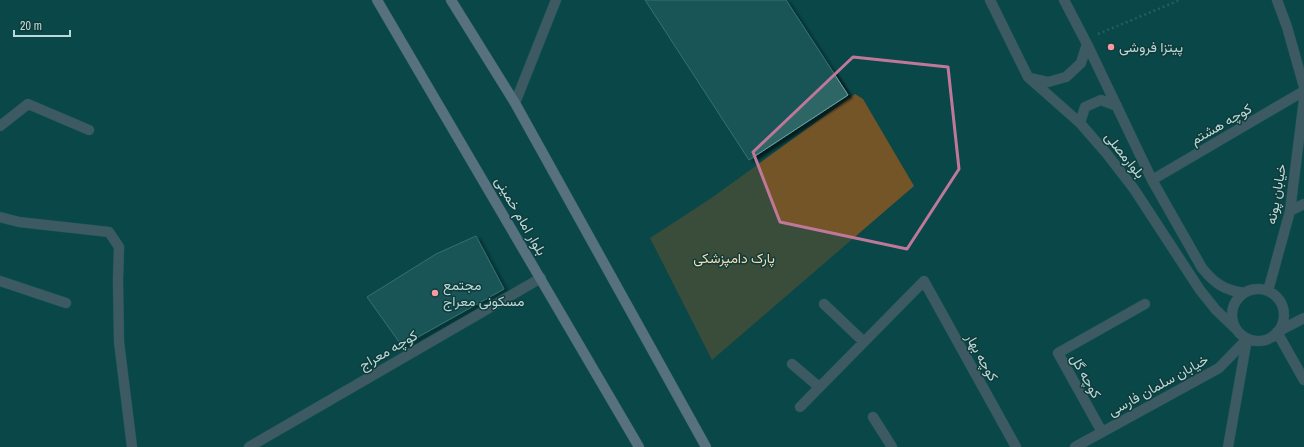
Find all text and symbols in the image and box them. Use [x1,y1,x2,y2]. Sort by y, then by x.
scale bar [14,12,70,38]
text: 20 m [20,18,42,34]
place label: پیتزا فروشی [1119,38,1183,57]
marker: پیتزا فروشی [1106,42,1116,52]
street label: کوچه هشتم [1187,99,1255,150]
street label: بلوارمصلی [1101,128,1149,182]
street label: خیابان پونه [1262,162,1291,226]
street label: بلوار امام خمینی [491,173,551,259]
park label: پارک دامپزشکی [693,249,775,268]
place label: مجتمع مسکونی معراج [443,276,524,312]
marker: مجتمع مسکونی معراج [430,288,440,298]
street label: کوچه معراج [355,326,422,376]
street label: کوچه بهار [960,329,1002,385]
street label: خیابان سلمان فارسی [1105,350,1211,420]
street label: کوچه گل [1066,351,1105,402]

